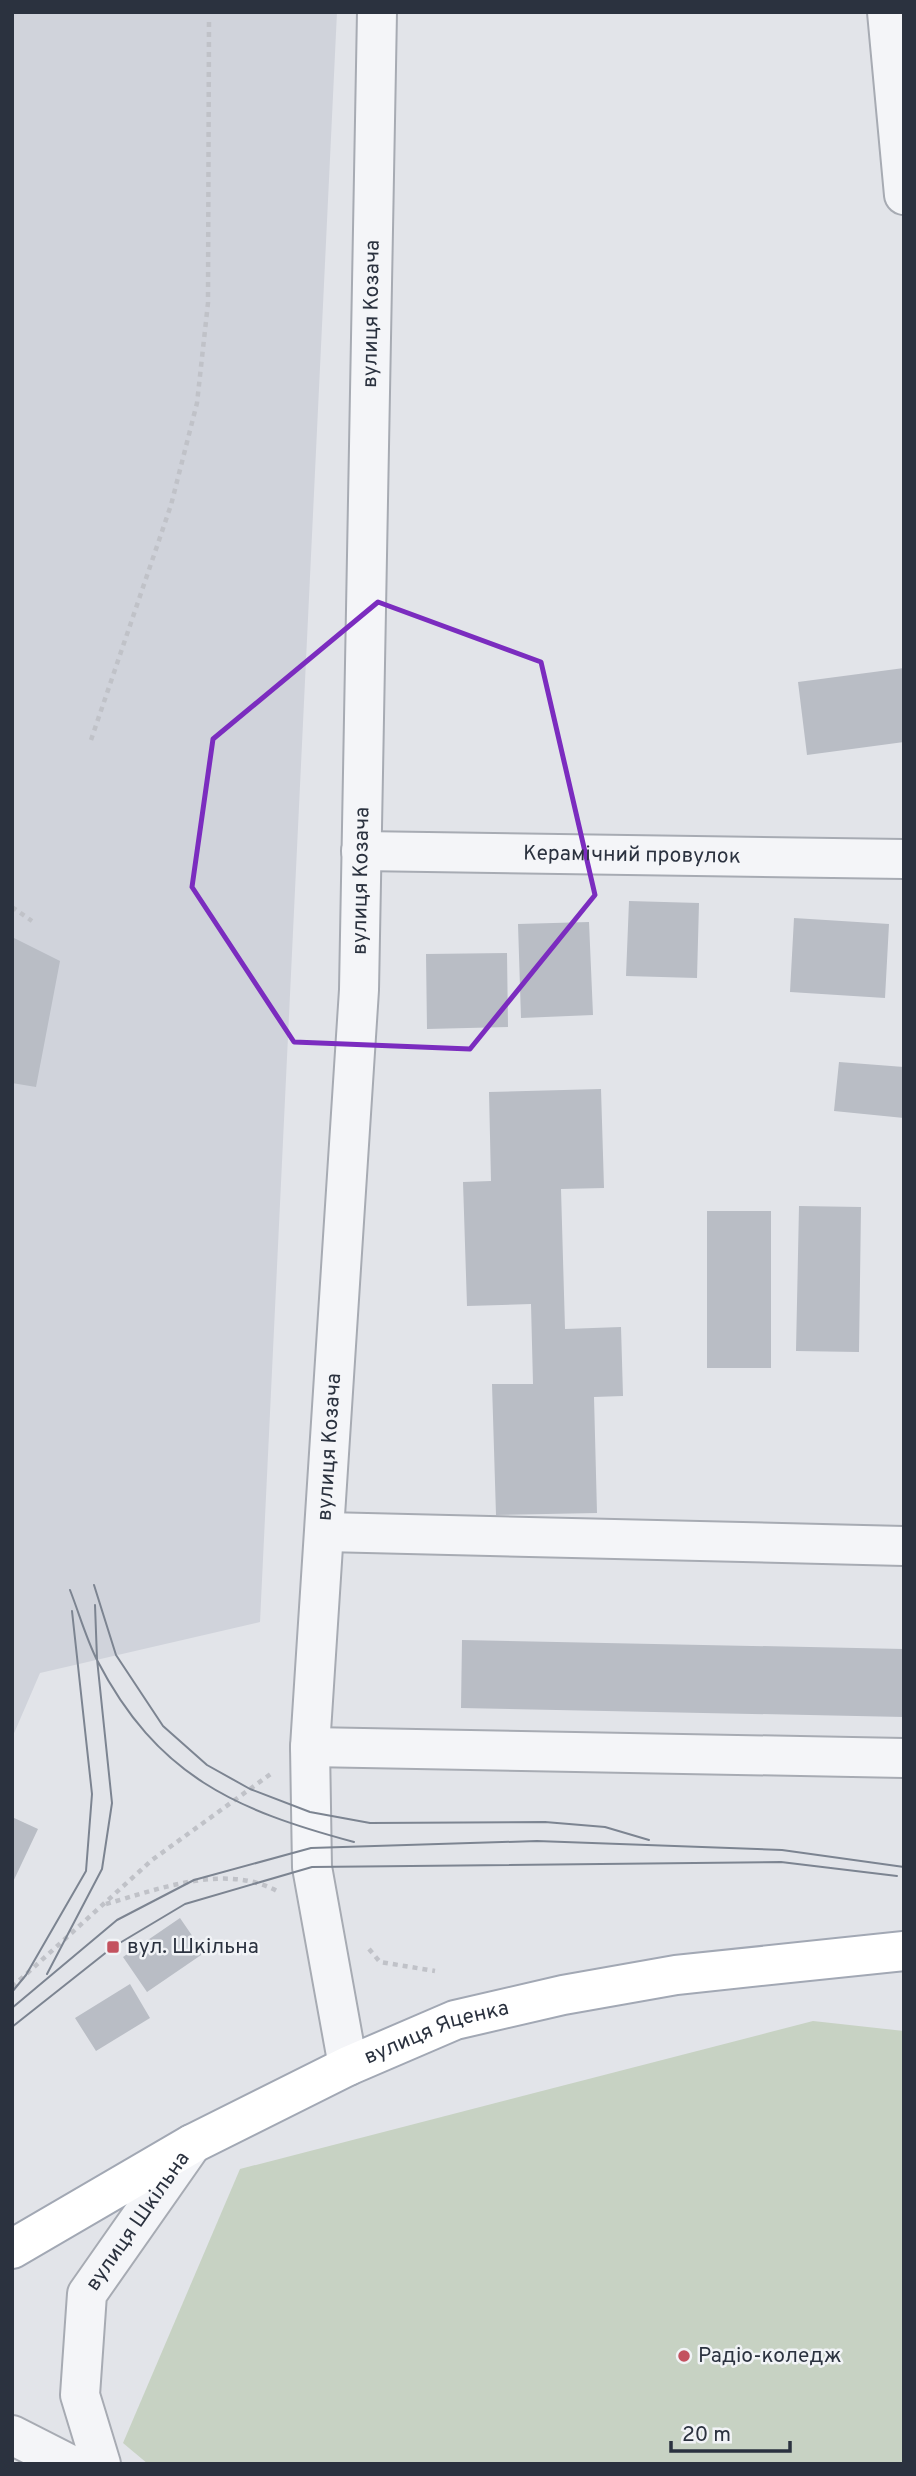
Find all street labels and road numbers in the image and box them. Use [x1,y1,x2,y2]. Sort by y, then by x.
street label: вулиця Козача [357,240,386,388]
street label: вулиця Козача [346,807,376,955]
street label: Керамічний провулок [523,840,741,870]
street label: вулиця Козача [311,1372,348,1522]
street label: вулиця Яценка [360,1994,512,2071]
street label: вулиця Шкільна [80,2146,196,2296]

